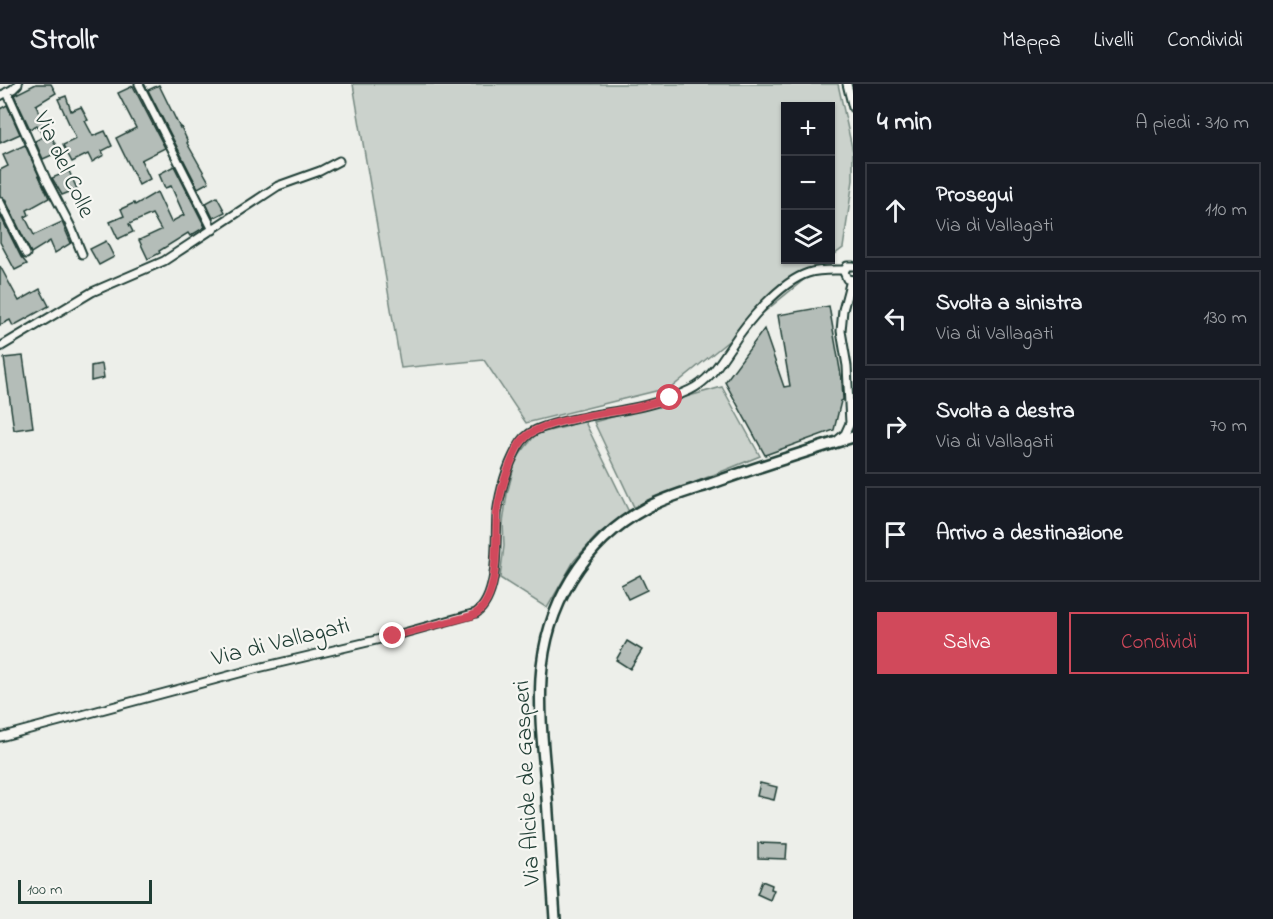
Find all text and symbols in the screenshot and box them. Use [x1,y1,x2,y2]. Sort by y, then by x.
text: Strollr [30,21,98,62]
text: Mappa [1002,26,1061,56]
text: Livelli [1094,26,1134,56]
text: Condividi [1167,26,1243,56]
map controls [781,102,835,264]
button: + [781,102,835,156]
text: 4 min [877,104,932,142]
street label: Via del Colle [23,105,103,224]
text: A piedi · 310 m [1135,109,1249,138]
button: − [781,156,835,210]
text: Prosegui [936,180,1013,212]
icon: ahead [879,194,912,227]
text: 110 m [1205,196,1247,225]
button: layers [781,210,835,264]
text: Via di Vallagati [936,212,1053,241]
text: Svolta a sinistra [936,288,1083,320]
icon: left [879,302,912,335]
text: 130 m [1203,304,1247,333]
text: Via di Vallagati [936,320,1053,349]
route start [656,384,682,410]
text: Svolta a destra [936,396,1075,428]
icon: right [879,410,912,443]
text: 70 m [1210,412,1247,441]
text: Via di Vallagati [936,428,1053,457]
icon: arrive [879,518,912,551]
text: Arrivo a destinazione [936,518,1123,550]
street label: Via di Vallagati [207,609,354,677]
button: Salva [877,612,1057,674]
button: Condividi [1069,612,1249,674]
route end [379,622,405,648]
street label: Via Alcide de Gasperi [505,679,551,888]
scale bar [18,877,152,904]
text: 100 m [27,878,62,902]

